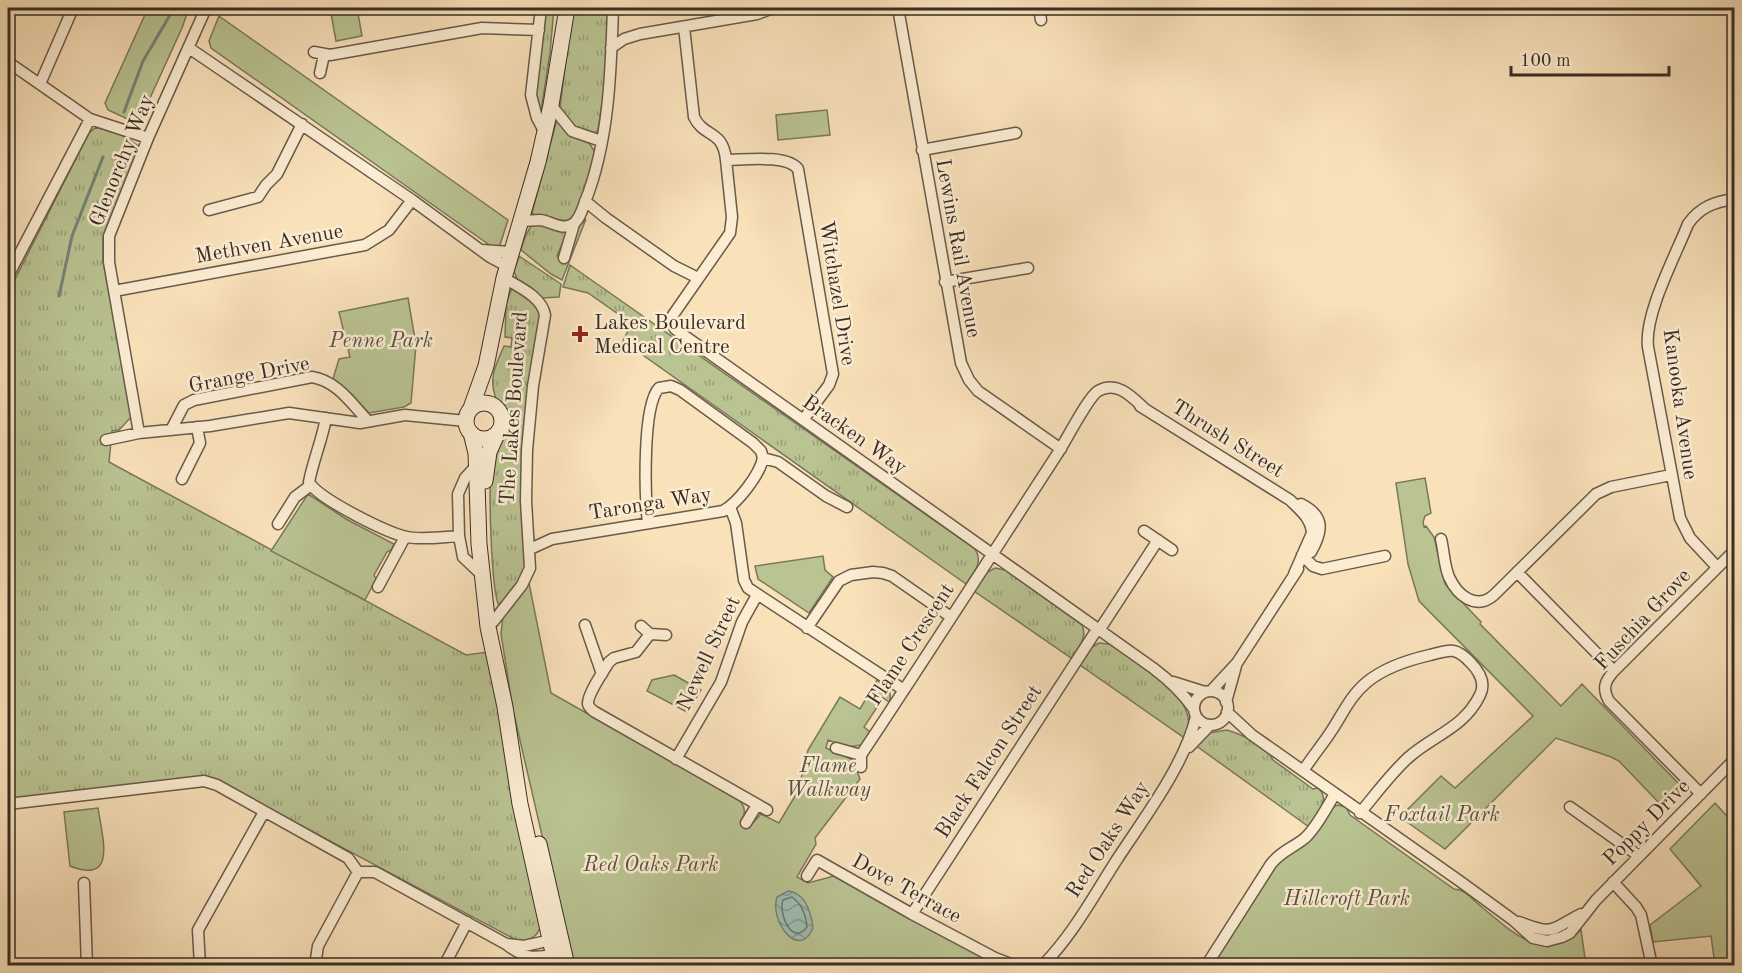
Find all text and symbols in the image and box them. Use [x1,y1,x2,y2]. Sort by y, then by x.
scale bar [1511,39,1668,77]
text: 100 m [1520,52,1571,70]
street label: Glenorchy Way [86,92,158,230]
street label: Lewins Rail Avenue [931,157,984,339]
street label: Witchazel Drive [815,219,858,367]
street label: Methven Avenue [194,221,345,268]
street label: The Lakes Boulevard [497,311,532,506]
place label: Lakes Boulevard Medical Centre [594,313,746,358]
marker: Lakes Boulevard Medical Centre [571,325,589,343]
street label: Kanooka Avenue [1659,327,1701,481]
park label: Penne Park [328,331,433,352]
street label: Grange Drive [187,353,312,397]
street label: Bracken Way [798,392,910,479]
street label: Thrush Street [1167,396,1287,482]
street label: Taronga Way [587,484,713,525]
street label: Fuschia Grove [1591,565,1695,675]
street label: Flame Crescent [864,580,959,710]
street label: Newell Street [674,593,745,714]
street label: Black Falcon Street [932,682,1046,842]
park label: Flame Walkway [785,756,871,801]
street label: Poppy Drive [1600,776,1694,870]
street label: Red Oaks Way [1063,778,1154,902]
park label: Foxtail Park [1383,805,1500,826]
street label: Dove Terrace [848,851,964,928]
park label: Red Oaks Park [582,855,719,876]
park label: Hillcroft Park [1283,889,1410,910]

